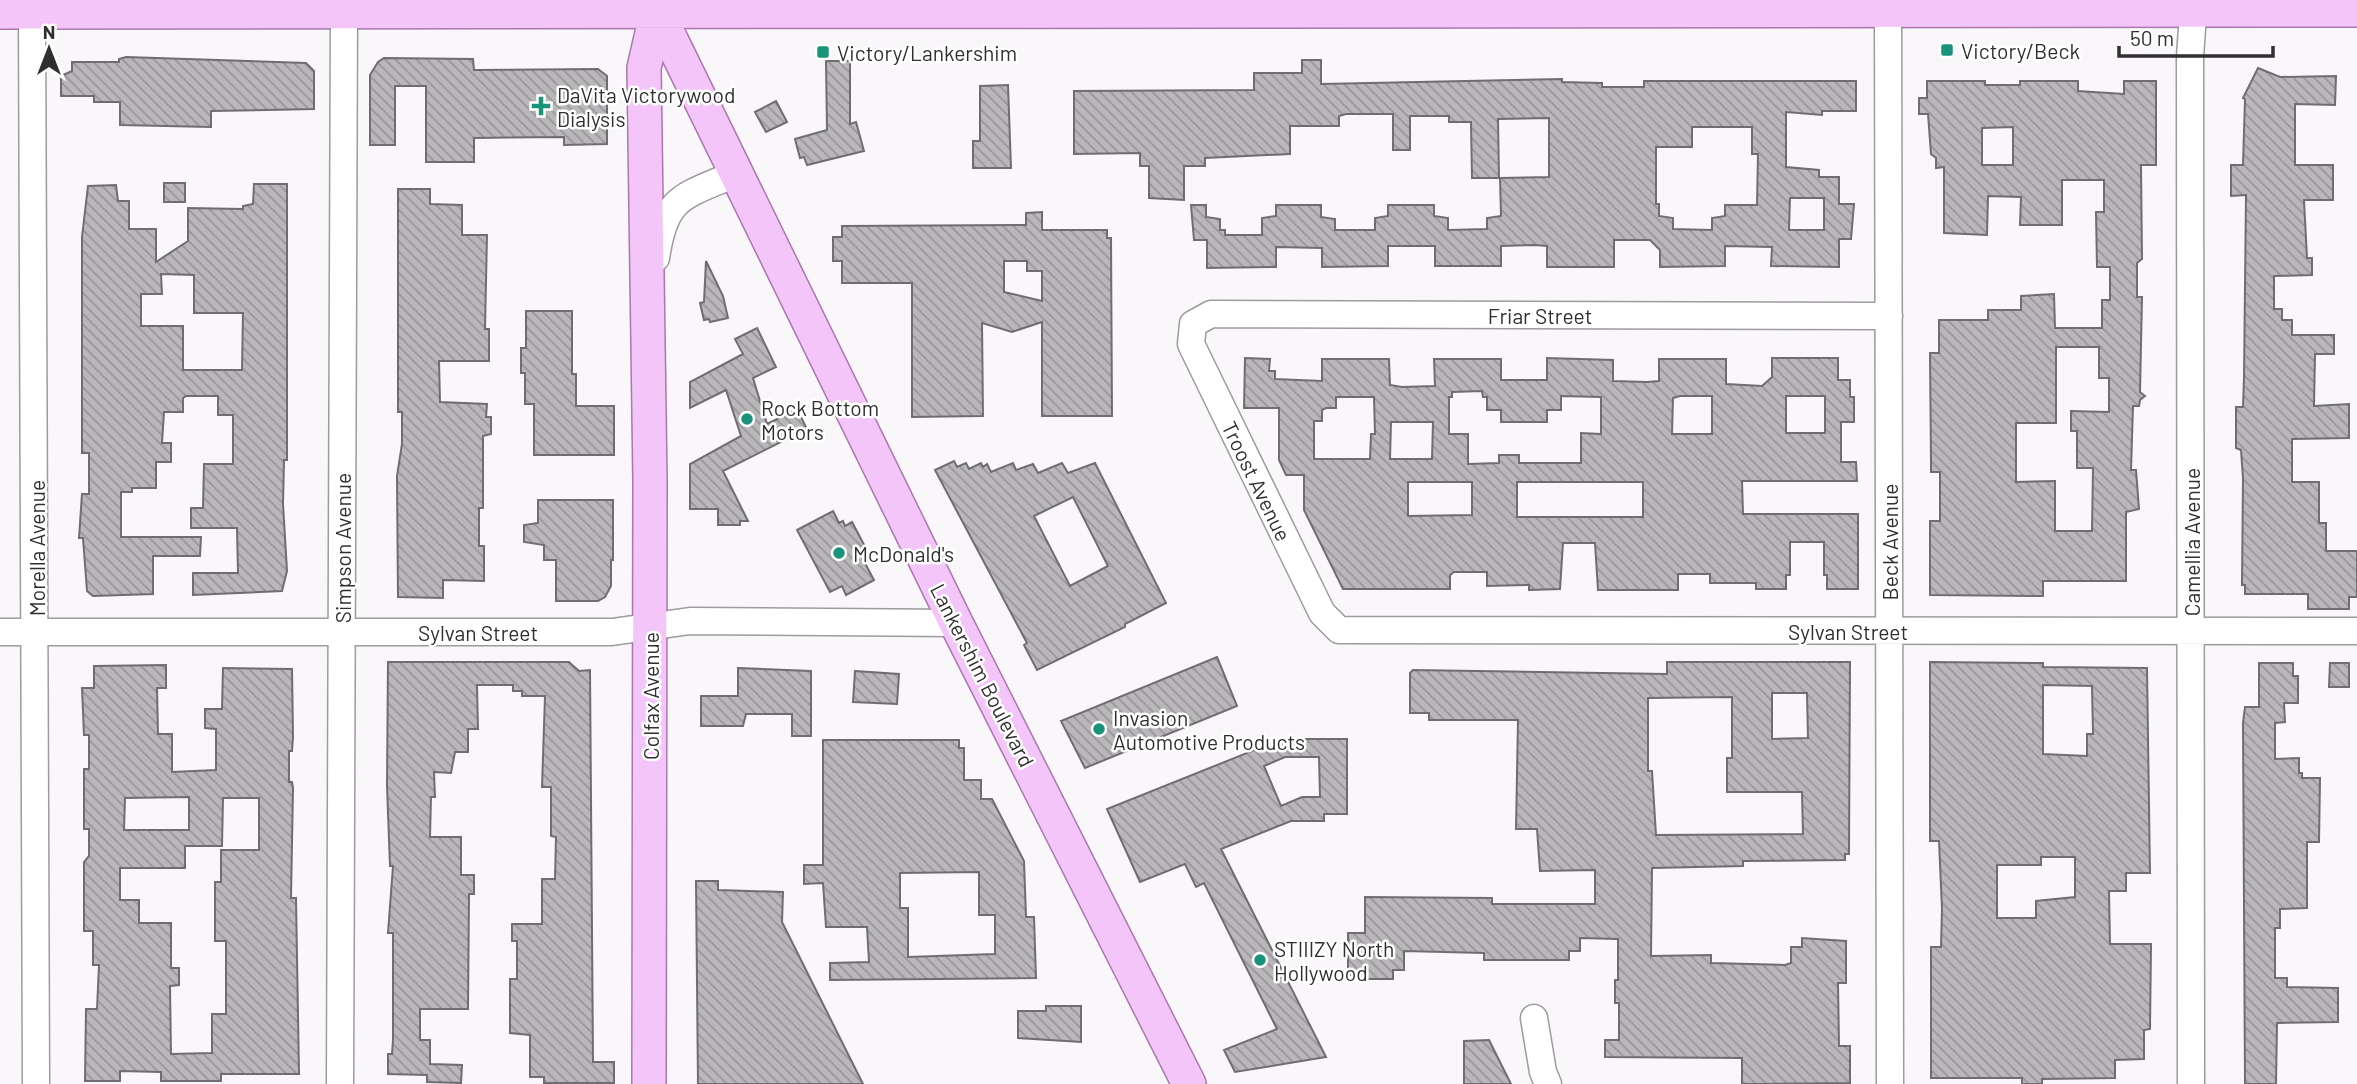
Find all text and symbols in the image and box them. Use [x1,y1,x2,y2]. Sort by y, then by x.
north arrow [14,14,84,84]
scale bar [2119,14,2273,58]
text: N [43,20,55,43]
text: 50 m [2130,25,2174,50]
place label: Victory/Beck [1961,38,2080,63]
place label: Victory/Lankershim [837,40,1017,65]
marker: Victory/Beck [1939,42,1955,58]
marker: Victory/Lankershim [815,44,831,60]
place label: DaVita Victorywood Dialysis [557,82,735,131]
marker: DaVita Victorywood Dialysis [531,96,551,116]
street label: Friar Street [1488,303,1592,328]
place label: Rock Bottom Motors [761,395,879,444]
marker: Rock Bottom Motors [739,411,755,427]
street label: Troost Avenue [1217,417,1297,545]
street label: Camellia Avenue [2179,468,2204,616]
street label: Simpson Avenue [330,473,355,623]
street label: Morella Avenue [24,480,49,616]
street label: Beck Avenue [1877,484,1902,600]
place label: McDonald's [853,541,954,566]
marker: McDonald's [831,545,847,561]
street label: Lankershim Boulevard [926,579,1040,771]
street label: Sylvan Street [1788,619,1908,644]
street label: Sylvan Street [418,620,538,645]
street label: Colfax Avenue [638,632,663,760]
place label: Invasion Automotive Products [1113,705,1305,754]
marker: Invasion Automotive Products [1091,721,1107,737]
place label: STIIIZY North Hollywood [1274,936,1394,985]
marker: STIIIZY North Hollywood [1252,952,1268,968]

